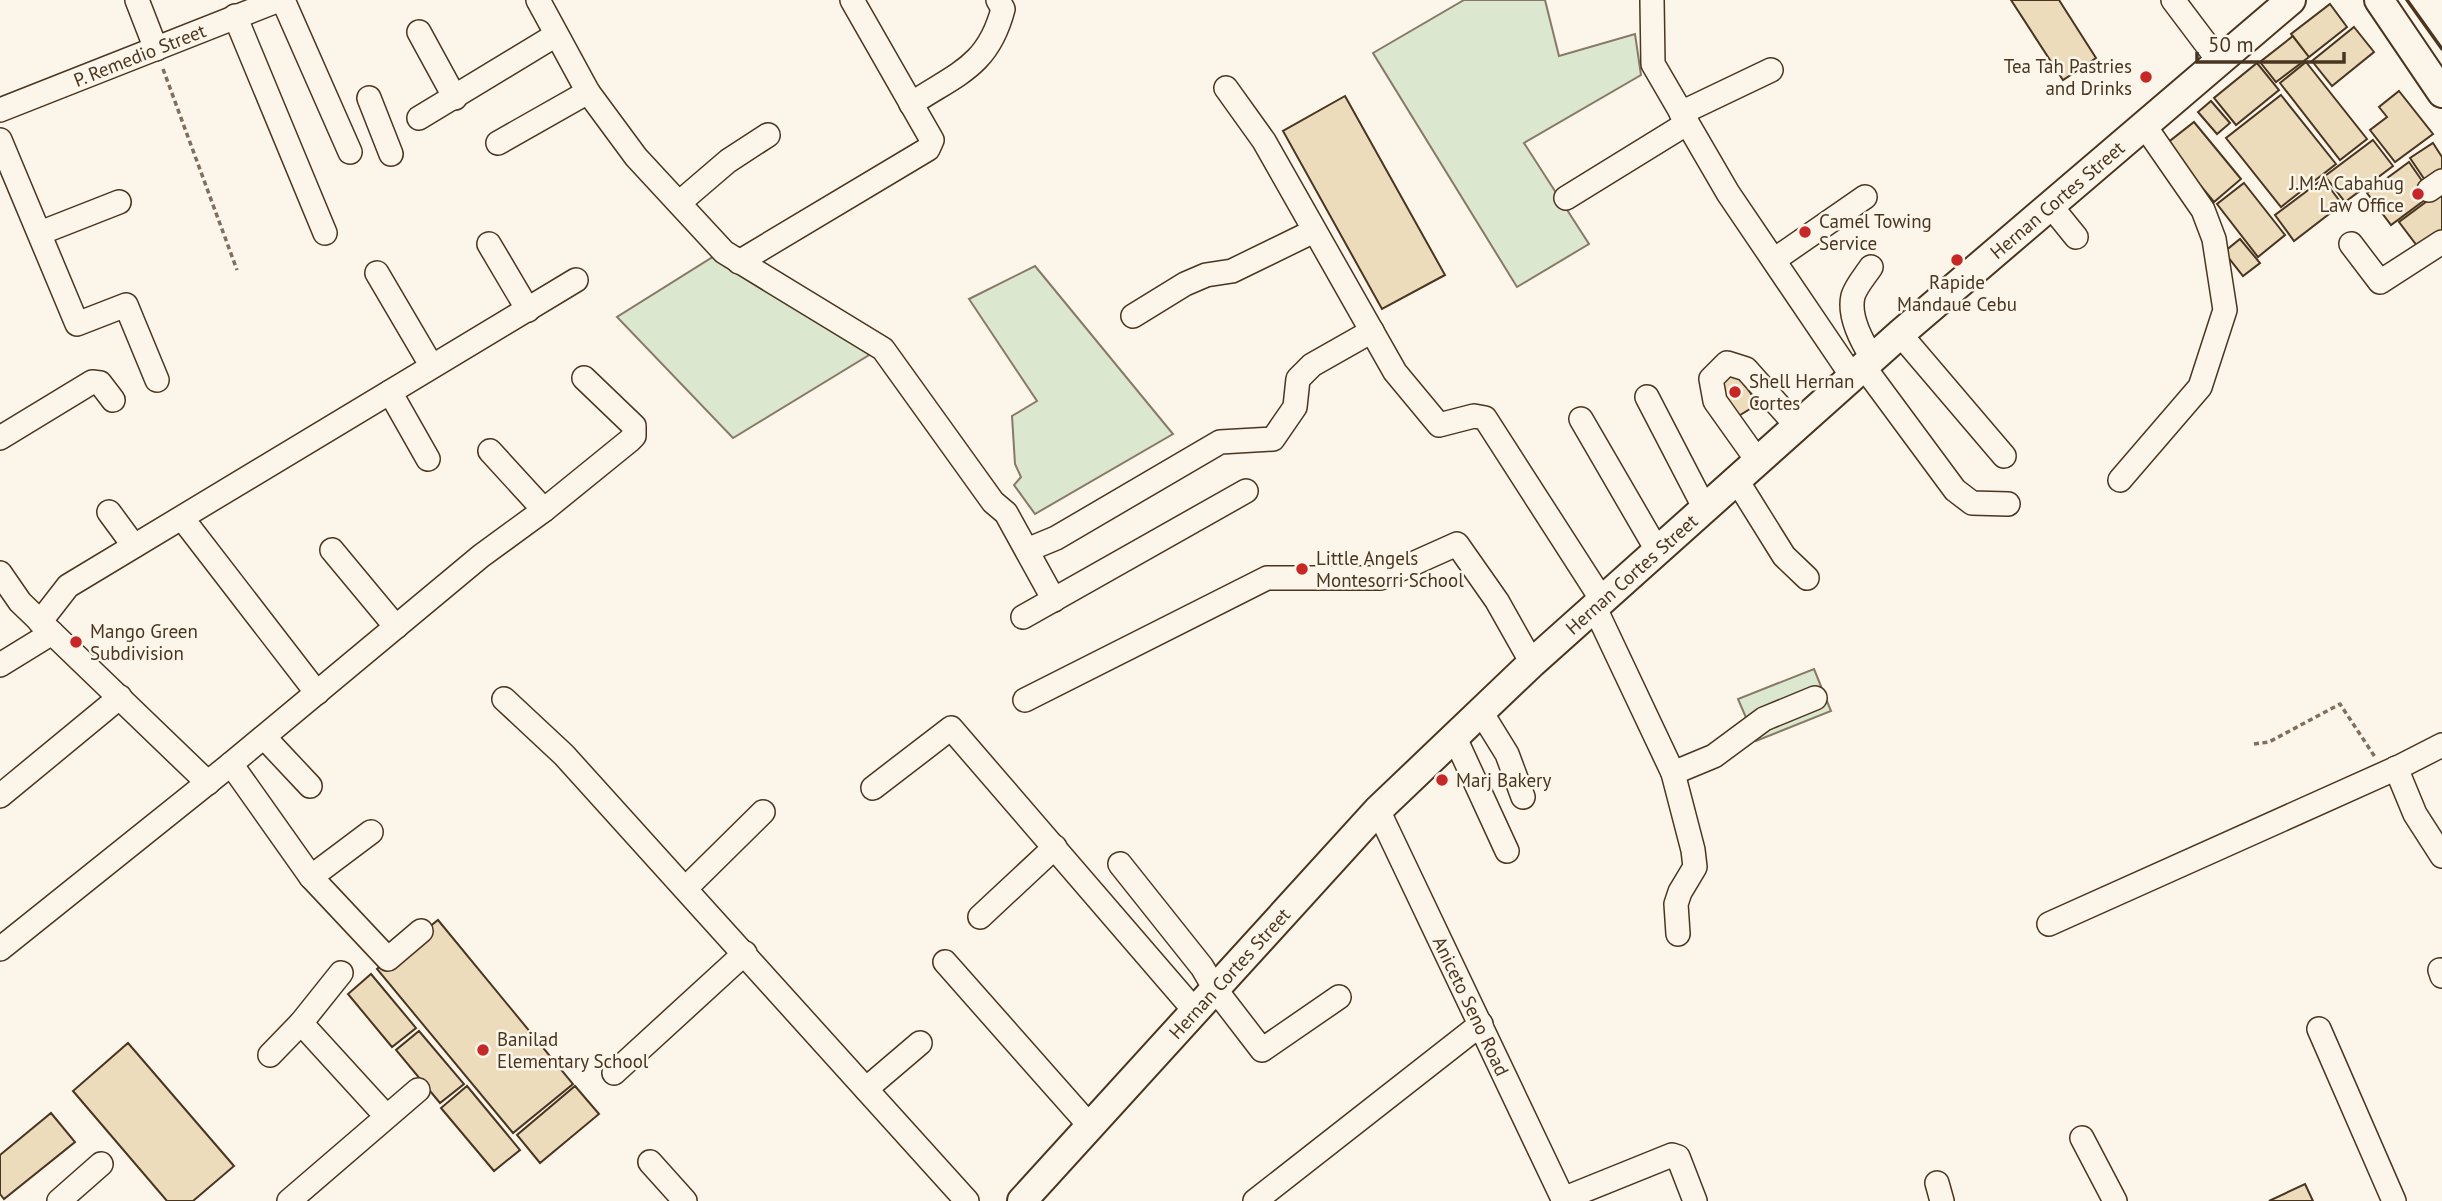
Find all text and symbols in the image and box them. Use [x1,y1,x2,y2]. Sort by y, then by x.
street label: P. Remedio Street [70,18,210,92]
scale bar [2197,21,2344,65]
text: 50 m [2208,31,2254,58]
place label: Tea Tah Pastries and Drinks [2004,54,2132,100]
marker: Tea Tah Pastries and Drinks [2138,69,2154,85]
street label: Hernan Cortes Street [1985,135,2130,264]
place label: J.M.A Cabahug Law Office [2288,171,2404,217]
marker: J.M.A Cabahug Law Office [2410,186,2426,202]
place label: Camel Towing Service [1819,209,1932,255]
marker: Camel Towing Service [1797,224,1813,240]
marker: Rapide Mandaue Cebu [1949,252,1965,268]
place label: Rapide Mandaue Cebu [1897,270,2017,316]
place label: Shell Hernan Cortes [1749,369,1854,415]
marker: Shell Hernan Cortes [1727,384,1743,400]
street label: Hernan Cortes Street [1560,508,1703,639]
place label: Little Angels Montesorri School [1316,546,1464,592]
marker: Little Angels Montesorri School [1294,561,1310,577]
place label: Mango Green Subdivision [90,619,198,665]
marker: Mango Green Subdivision [68,634,84,650]
place label: Marj Bakery [1456,768,1552,792]
marker: Marj Bakery [1434,772,1450,788]
street label: Hernan Cortes Street [1164,902,1296,1044]
street label: Aniceto Seno Road [1428,932,1515,1080]
place label: Banilad Elementary School [497,1027,649,1073]
marker: Banilad Elementary School [475,1042,491,1058]

